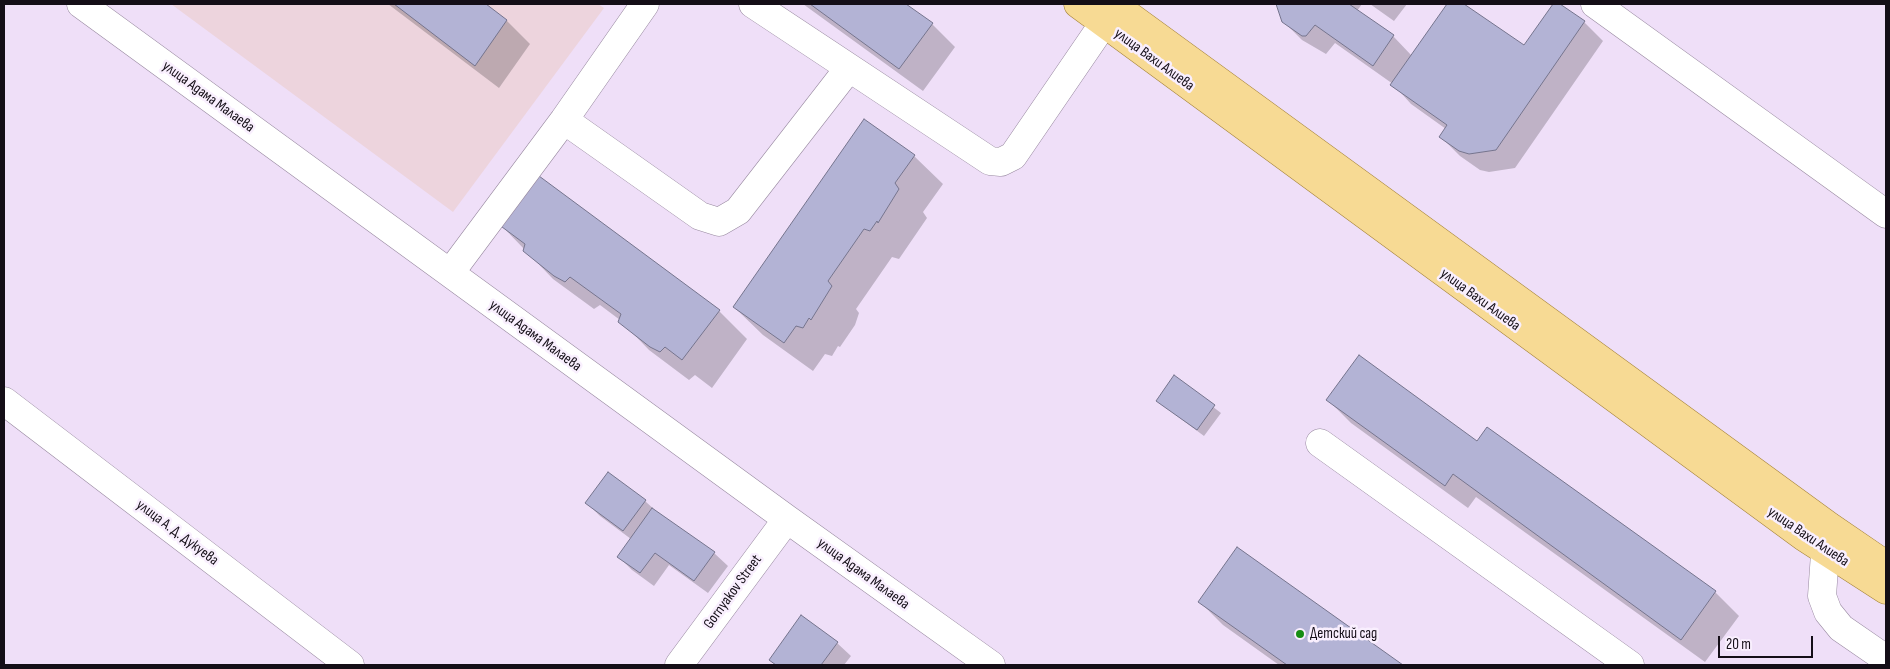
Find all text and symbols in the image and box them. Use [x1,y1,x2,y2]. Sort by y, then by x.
street label: улица Вахи Алиева [1111,25,1197,95]
street label: улица Адама Малаева [158,57,258,137]
street label: улица Вахи Алиева [1437,265,1523,335]
street label: улица Адама Малаева [485,296,585,376]
street label: улица А. Д. Дукуева [132,496,222,570]
street label: улица Вахи Алиева [1764,503,1852,571]
street label: улица Адама Малаева [813,534,913,614]
street label: Gornyakov Street [700,551,766,633]
place label: Детский сад [1310,625,1377,643]
scale bar [1720,626,1815,658]
marker: Детский сад [1294,628,1306,640]
text: 20 m [1726,635,1751,654]

